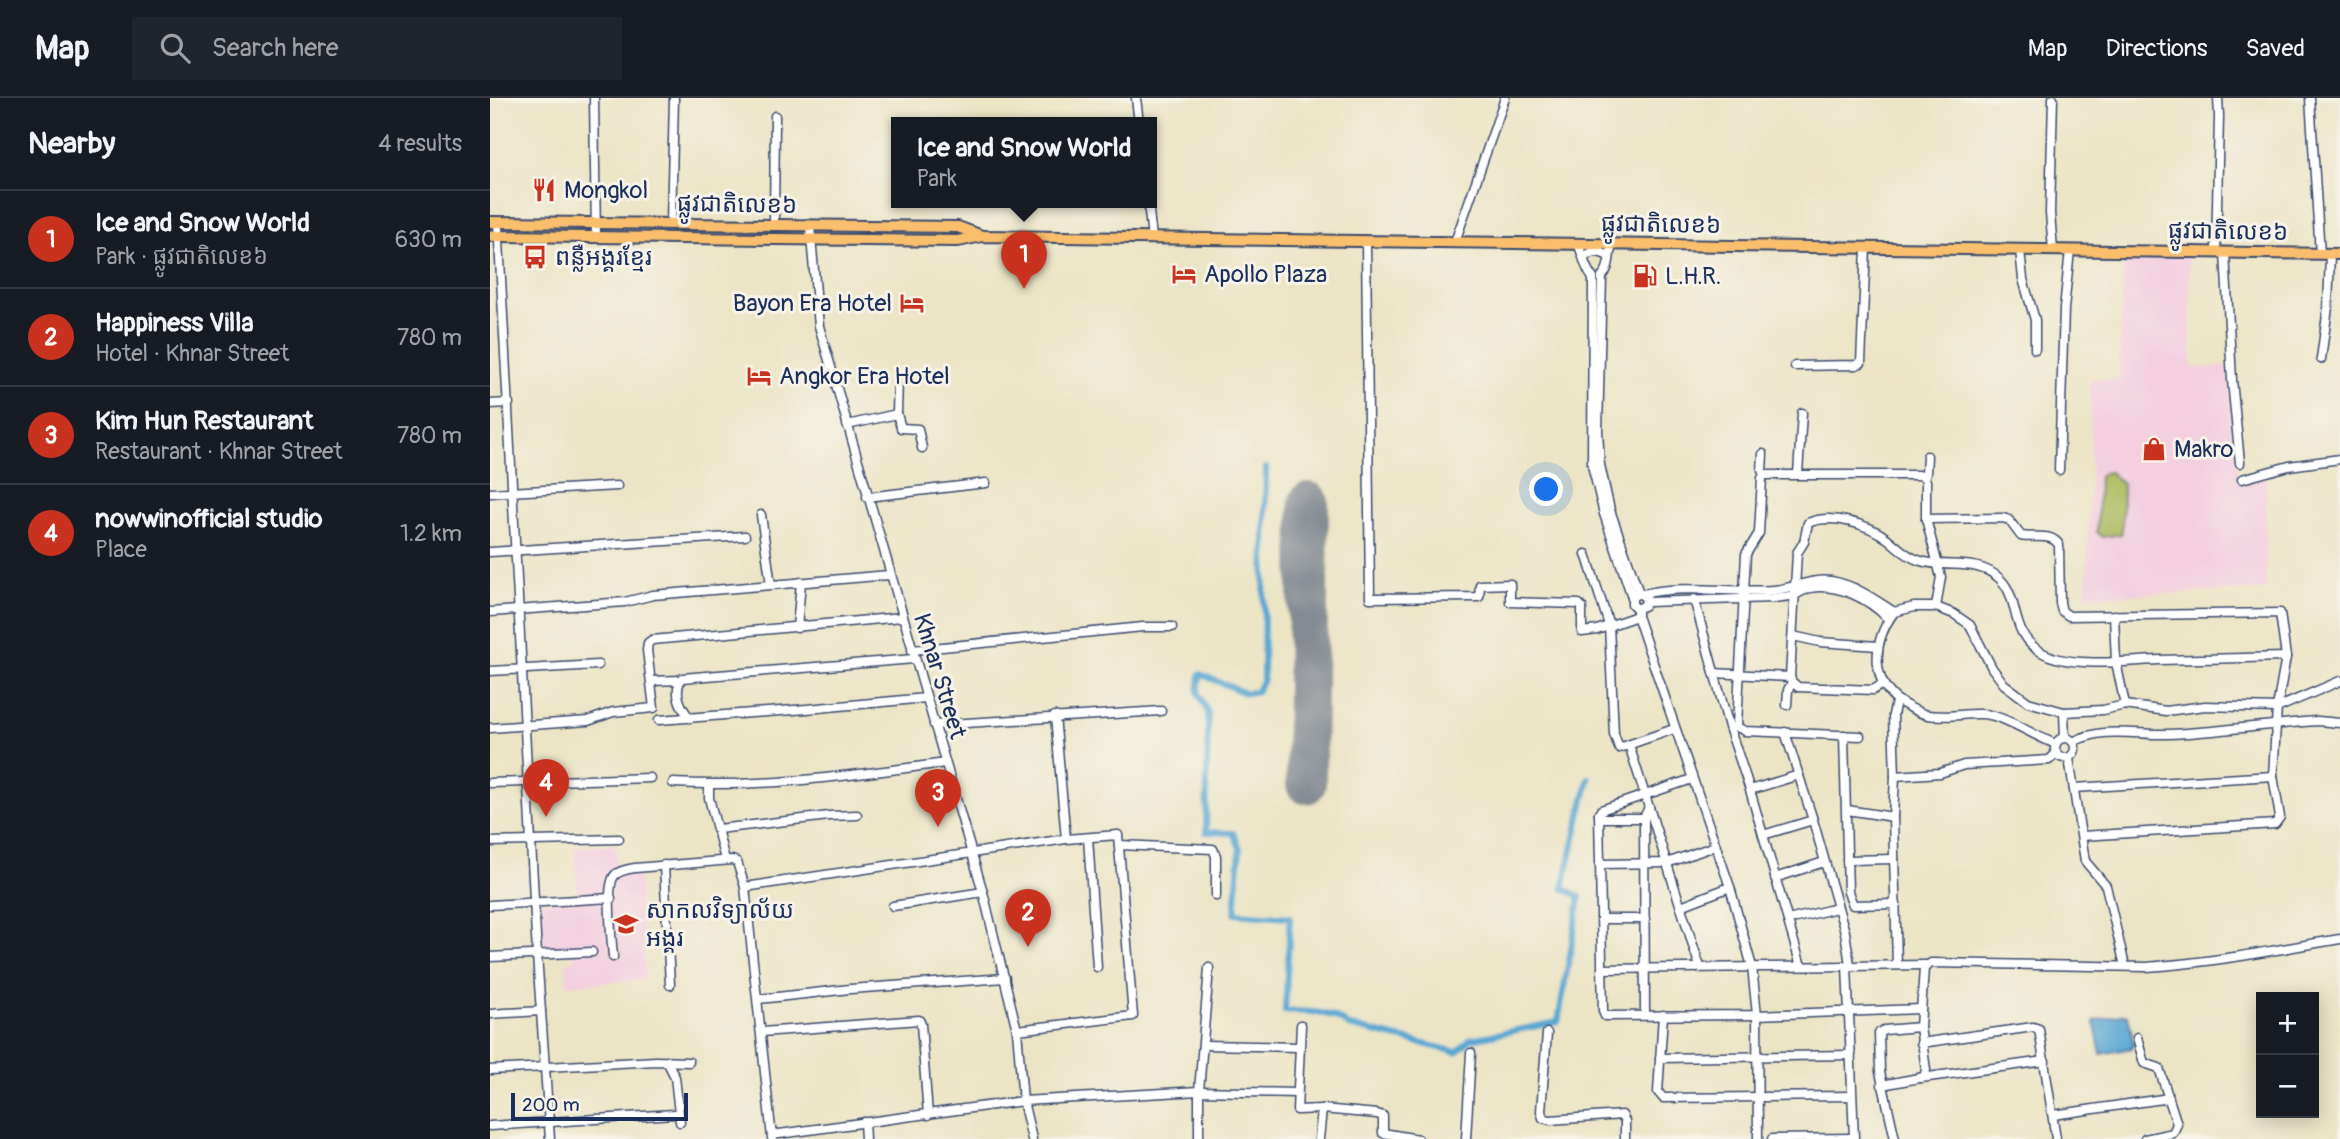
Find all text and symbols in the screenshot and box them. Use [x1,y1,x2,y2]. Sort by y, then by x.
search box [132,17,622,80]
text: Map [35,28,90,69]
icon: search [156,29,194,67]
text: Search here [212,32,339,64]
text: Map [2028,34,2068,63]
text: Directions [2106,34,2207,63]
text: Saved [2245,34,2305,63]
popup [891,117,1157,208]
text: Nearby [28,125,115,162]
text: 4 results [378,129,462,158]
text: Ice and Snow World [917,132,1131,164]
text: Park [917,164,957,193]
restaurant icon: Mongkol [530,176,558,204]
place label: Mongkol [564,176,648,205]
street label: ផ្លូវជាតិលេខ៦ [677,189,797,227]
text: Ice and Snow World [95,207,310,239]
street label: ផ្លូវជាតិលេខ៦ [1601,209,1721,247]
street label: ផ្លូវជាតិលេខ៦ [2168,216,2288,254]
text: 1 [47,225,56,254]
text: 630 m [395,225,462,254]
pin: 1 [1001,231,1047,289]
text: Park · ផ្លូវជាតិលេខ៦ [95,242,268,271]
bus stop icon: ពន្លឺអង្គរខ្មែរ [521,243,549,271]
place label: ពន្លឺអង្គរខ្មែរ [555,243,652,272]
hotel icon: Apollo Plaza [1170,260,1198,288]
place label: Apollo Plaza [1204,260,1327,289]
fuel station icon: L.H.R. [1631,262,1659,290]
place label: L.H.R. [1665,262,1721,291]
place label: Bayon Era Hotel [733,289,892,318]
hotel icon: Bayon Era Hotel [898,289,926,317]
text: Happiness Villa [95,307,254,339]
text: 2 [45,323,57,352]
text: 780 m [397,323,462,352]
text: Hotel · Khnar Street [95,339,289,368]
hotel icon: Angkor Era Hotel [745,362,773,390]
place label: Angkor Era Hotel [779,362,950,391]
text: Kim Hun Restaurant [95,405,313,437]
text: 3 [45,421,57,450]
text: 780 m [397,421,462,450]
shop icon: Makro [2140,435,2168,463]
place label: Makro [2174,435,2234,464]
text: Restaurant · Khnar Street [95,437,343,466]
your location [1529,472,1563,506]
text: nowwinofficial studio [95,503,323,535]
text: 4 [44,519,58,548]
text: 1.2 km [400,519,462,548]
text: Place [95,535,147,564]
street label: Khnar Street [907,610,972,743]
pin: 4 [523,759,569,817]
pin: 3 [915,769,961,827]
pin: 2 [1005,889,1051,947]
place label: សាកលវិទ្យាល័យ អង្គរ [646,895,794,953]
school or university icon: សាកលវិទ្យាល័យ អង្គរ [612,910,640,938]
map controls [2256,992,2319,1118]
button: + [2256,992,2319,1055]
button: − [2256,1055,2319,1118]
scale bar [511,1090,688,1122]
text: 200 m [522,1093,580,1117]

